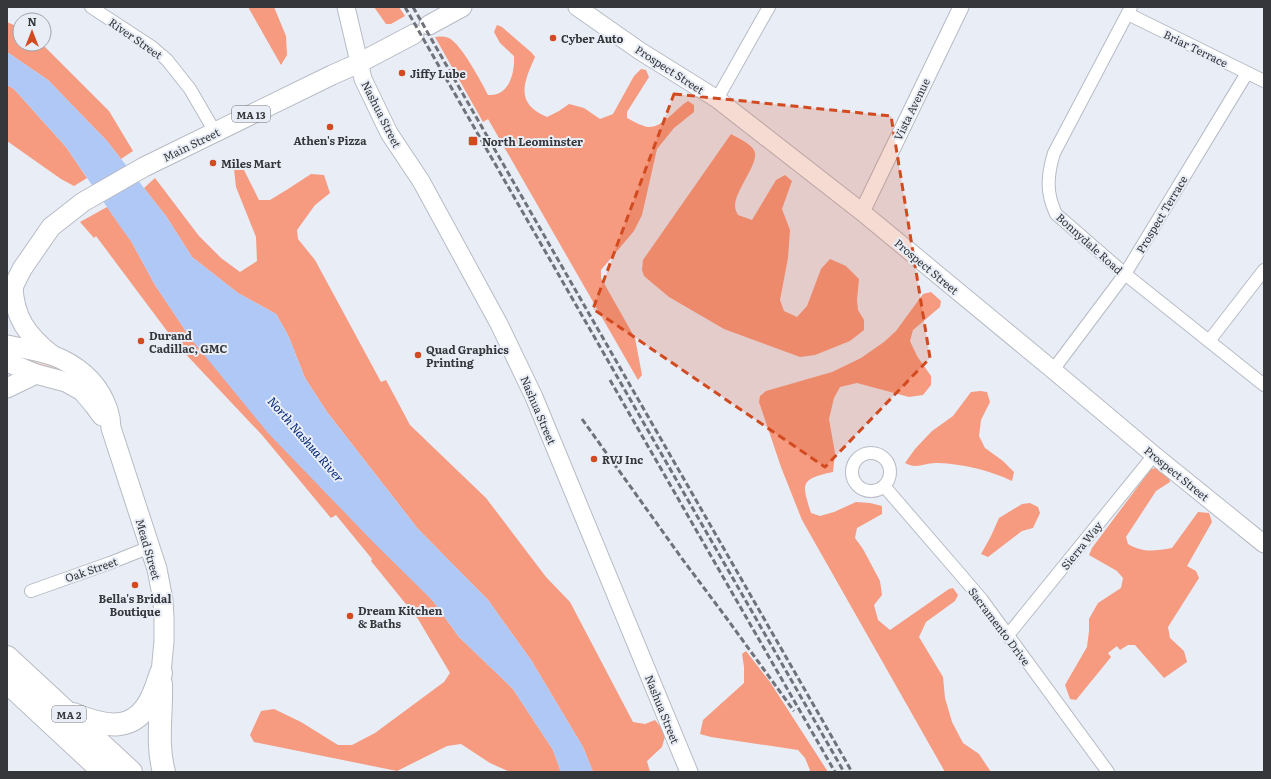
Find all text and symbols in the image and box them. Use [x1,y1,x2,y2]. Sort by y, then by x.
north arrow [12,12,52,52]
text: N [27,13,37,29]
street label: River Street [106,14,166,63]
street label: Briar Terrace [1161,26,1231,71]
place label: Cyber Auto [561,30,624,46]
marker: Cyber Auto [548,33,558,43]
street label: Prospect Street [632,41,708,98]
place label: Jiffy Lube [410,65,466,81]
marker: Jiffy Lube [397,68,407,78]
street label: Vista Avenue [889,75,933,143]
street label: Nashua Street [358,78,406,151]
road number: MA 13 [232,106,270,122]
marker: Athen's Pizza [325,122,335,132]
street label: Main Street [160,123,223,165]
place label: Athen's Pizza [293,132,367,148]
place label: North Leominster [482,133,583,149]
marker: North Leominster [467,135,479,147]
place label: Miles Mart [221,155,282,171]
marker: Miles Mart [208,158,218,168]
street label: Prospect Terrace [1131,172,1191,256]
street label: Bonnydale Road [1053,209,1127,277]
street label: Prospect Street [892,234,963,298]
place label: Durand Cadillac, GMC [149,327,227,356]
marker: Durand Cadillac, GMC [136,336,146,346]
place label: Quad Graphics Printing [426,341,509,370]
marker: Quad Graphics Printing [413,350,423,360]
street label: Nashua Street [517,373,561,447]
water label: North Nashua River [264,392,349,486]
street label: Prospect Street [1141,442,1213,504]
place label: RVJ Inc [602,451,643,467]
marker: RVJ Inc [589,454,599,464]
street label: Mead Street [133,517,165,582]
street label: Sierra Way [1057,517,1106,573]
street label: Oak Street [63,552,120,585]
marker: Bella's Bridal Boutique [130,580,140,590]
street label: Sacramento Drive [965,584,1035,669]
place label: Bella's Bridal Boutique [99,590,171,619]
place label: Dream Kitchen & Baths [358,602,443,631]
marker: Dream Kitchen & Baths [345,611,355,621]
street label: Nashua Street [642,672,684,746]
road number: MA 2 [52,706,86,722]

